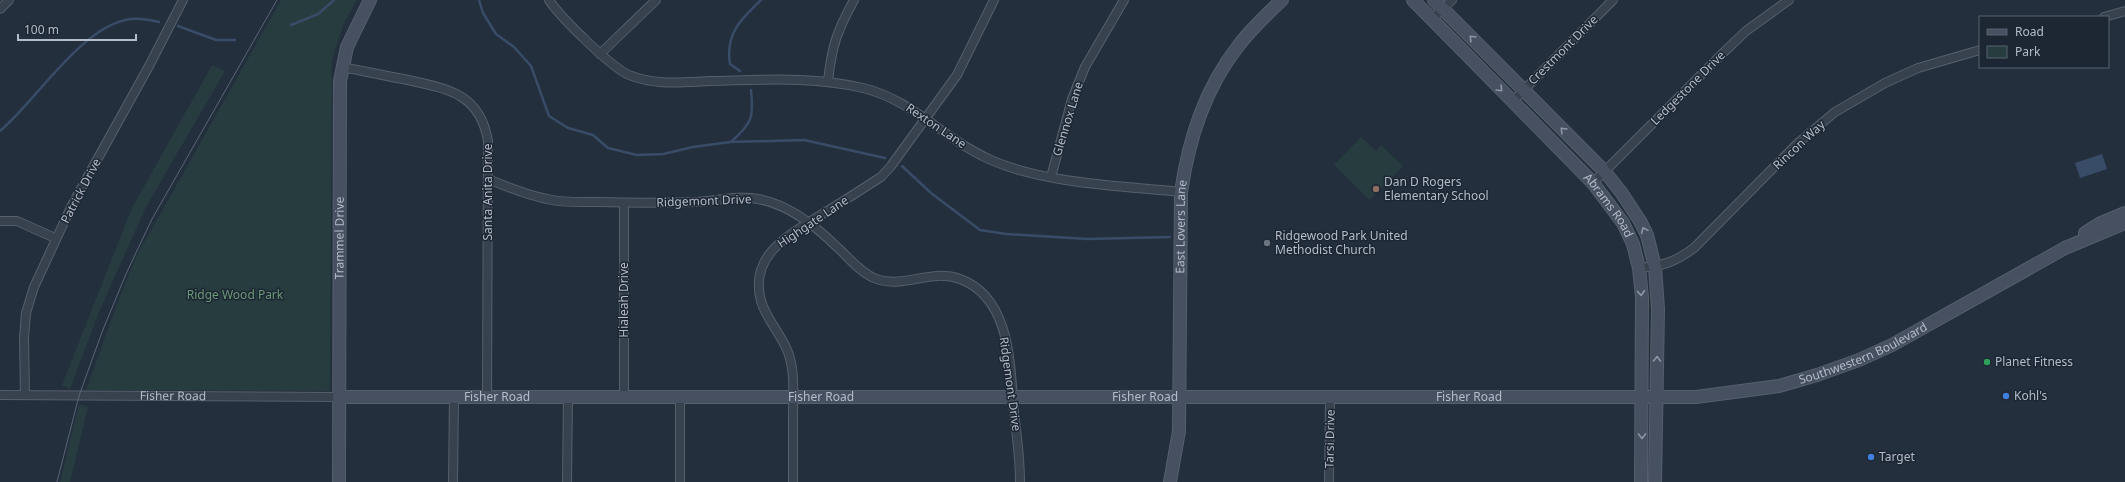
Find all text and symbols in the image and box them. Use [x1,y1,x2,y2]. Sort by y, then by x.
street label: Crestmont Drive [1524,11,1601,88]
scale bar [18,16,136,42]
legend [1979,16,2109,68]
text: 100 m [24,21,59,38]
text: Road [2015,23,2044,40]
one-way arrow [1469,35,1476,43]
text: Park [2015,43,2041,60]
street label: Ledgestone Drive [1647,47,1729,129]
street label: Glennox Lane [1048,79,1087,158]
one-way arrow [1495,84,1503,92]
street label: Rexton Lane [903,99,970,152]
street label: Rincon Way [1769,116,1829,173]
one-way arrow [1560,127,1568,135]
street label: Santa Anita Drive [479,143,496,240]
street label: Patrick Drive [56,155,105,226]
street label: Abrams Road [1580,169,1638,240]
place label: Dan D Rogers Elementary School [1384,173,1489,204]
street label: East Lovers Lane [1171,178,1191,274]
marker: Dan D Rogers Elementary School [1371,184,1381,194]
street label: Ridgemont Drive [656,190,752,211]
street label: Highgate Lane [774,191,852,252]
street label: Trammel Drive [331,196,348,279]
place label: Ridgewood Park United Methodist Church [1275,227,1408,258]
one-way arrow [1641,227,1649,234]
marker: Ridgewood Park United Methodist Church [1262,238,1272,248]
street label: Hialeah Drive [615,262,632,338]
park label: Ridge Wood Park [187,286,284,303]
one-way arrow [1637,290,1646,296]
street label: Southwestern Boulevard [1797,318,1930,388]
street label: Ridgemont Drive [995,336,1026,432]
place label: Planet Fitness [1995,353,2073,370]
one-way arrow [1652,356,1661,362]
marker: Planet Fitness [1982,357,1992,367]
street label: Fisher Road [140,387,206,404]
place label: Kohl's [2014,387,2048,404]
street label: Fisher Road [464,388,530,405]
street label: Fisher Road [788,388,854,405]
street label: Fisher Road [1112,388,1178,405]
street label: Fisher Road [1436,388,1502,405]
marker: Kohl's [2001,391,2011,401]
street label: Tarsi Drive [1320,409,1339,469]
one-way arrow [1638,433,1646,439]
place label: Target [1879,448,1915,465]
marker: Target [1866,452,1876,462]

